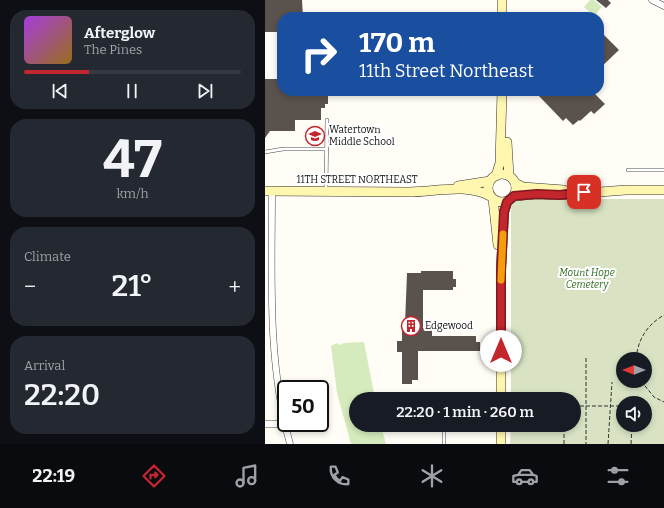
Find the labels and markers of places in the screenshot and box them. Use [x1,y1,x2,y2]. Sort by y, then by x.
place label: Watertown Middle School [329,124,395,148]
school or university icon: Watertown Middle School [304,125,326,147]
pin [567,175,601,209]
building icon: Edgewood [400,315,422,337]
place label: Edgewood [425,320,473,332]

